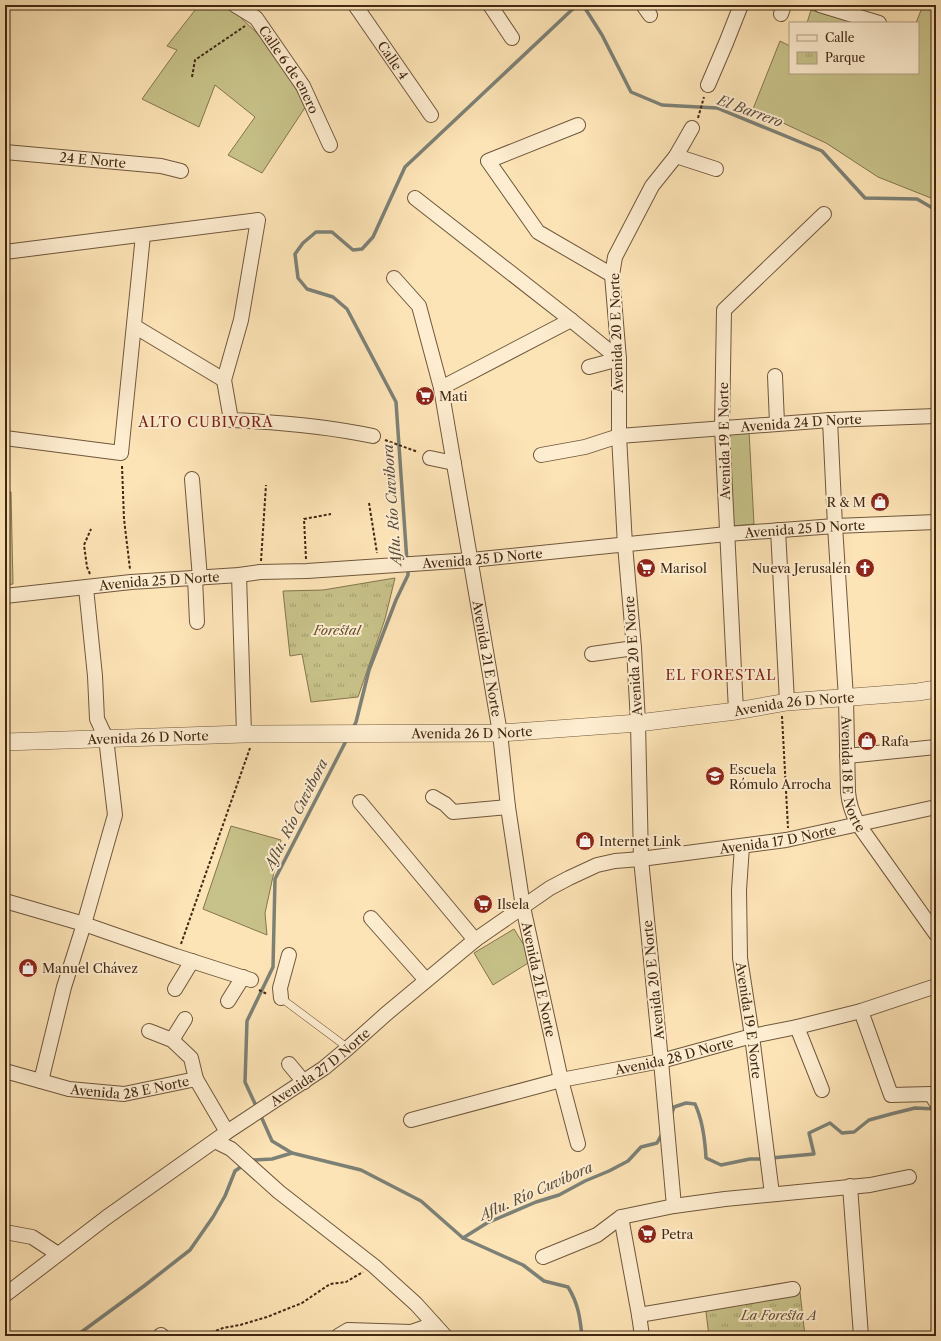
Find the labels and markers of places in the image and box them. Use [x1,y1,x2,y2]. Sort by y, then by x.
supermarket icon: Mati [414,385,436,407]
place label: Mati [439,388,467,404]
shop icon: R & M [869,491,891,513]
place label: R & M [827,494,866,510]
supermarket icon: Marisol [635,557,657,579]
church icon: Nueva Jerusalén [854,557,876,579]
place label: Marisol [660,560,707,576]
place label: Nueva Jerusalén [752,560,851,576]
shop icon: Rafa [856,730,878,752]
place label: Rafa [881,733,909,749]
place label: Escuela Rómulo Arrocha [729,761,832,792]
school or university icon: Escuela Rómulo Arrocha [704,765,726,787]
shop icon: Internet Link [574,830,596,852]
place label: Internet Link [599,833,681,849]
supermarket icon: Ilsela [472,893,494,915]
place label: Ilsela [497,896,530,912]
shop icon: Manuel Chávez [17,957,39,979]
place label: Manuel Chávez [42,960,138,976]
supermarket icon: Petra [636,1223,658,1245]
place label: Petra [661,1226,694,1242]

